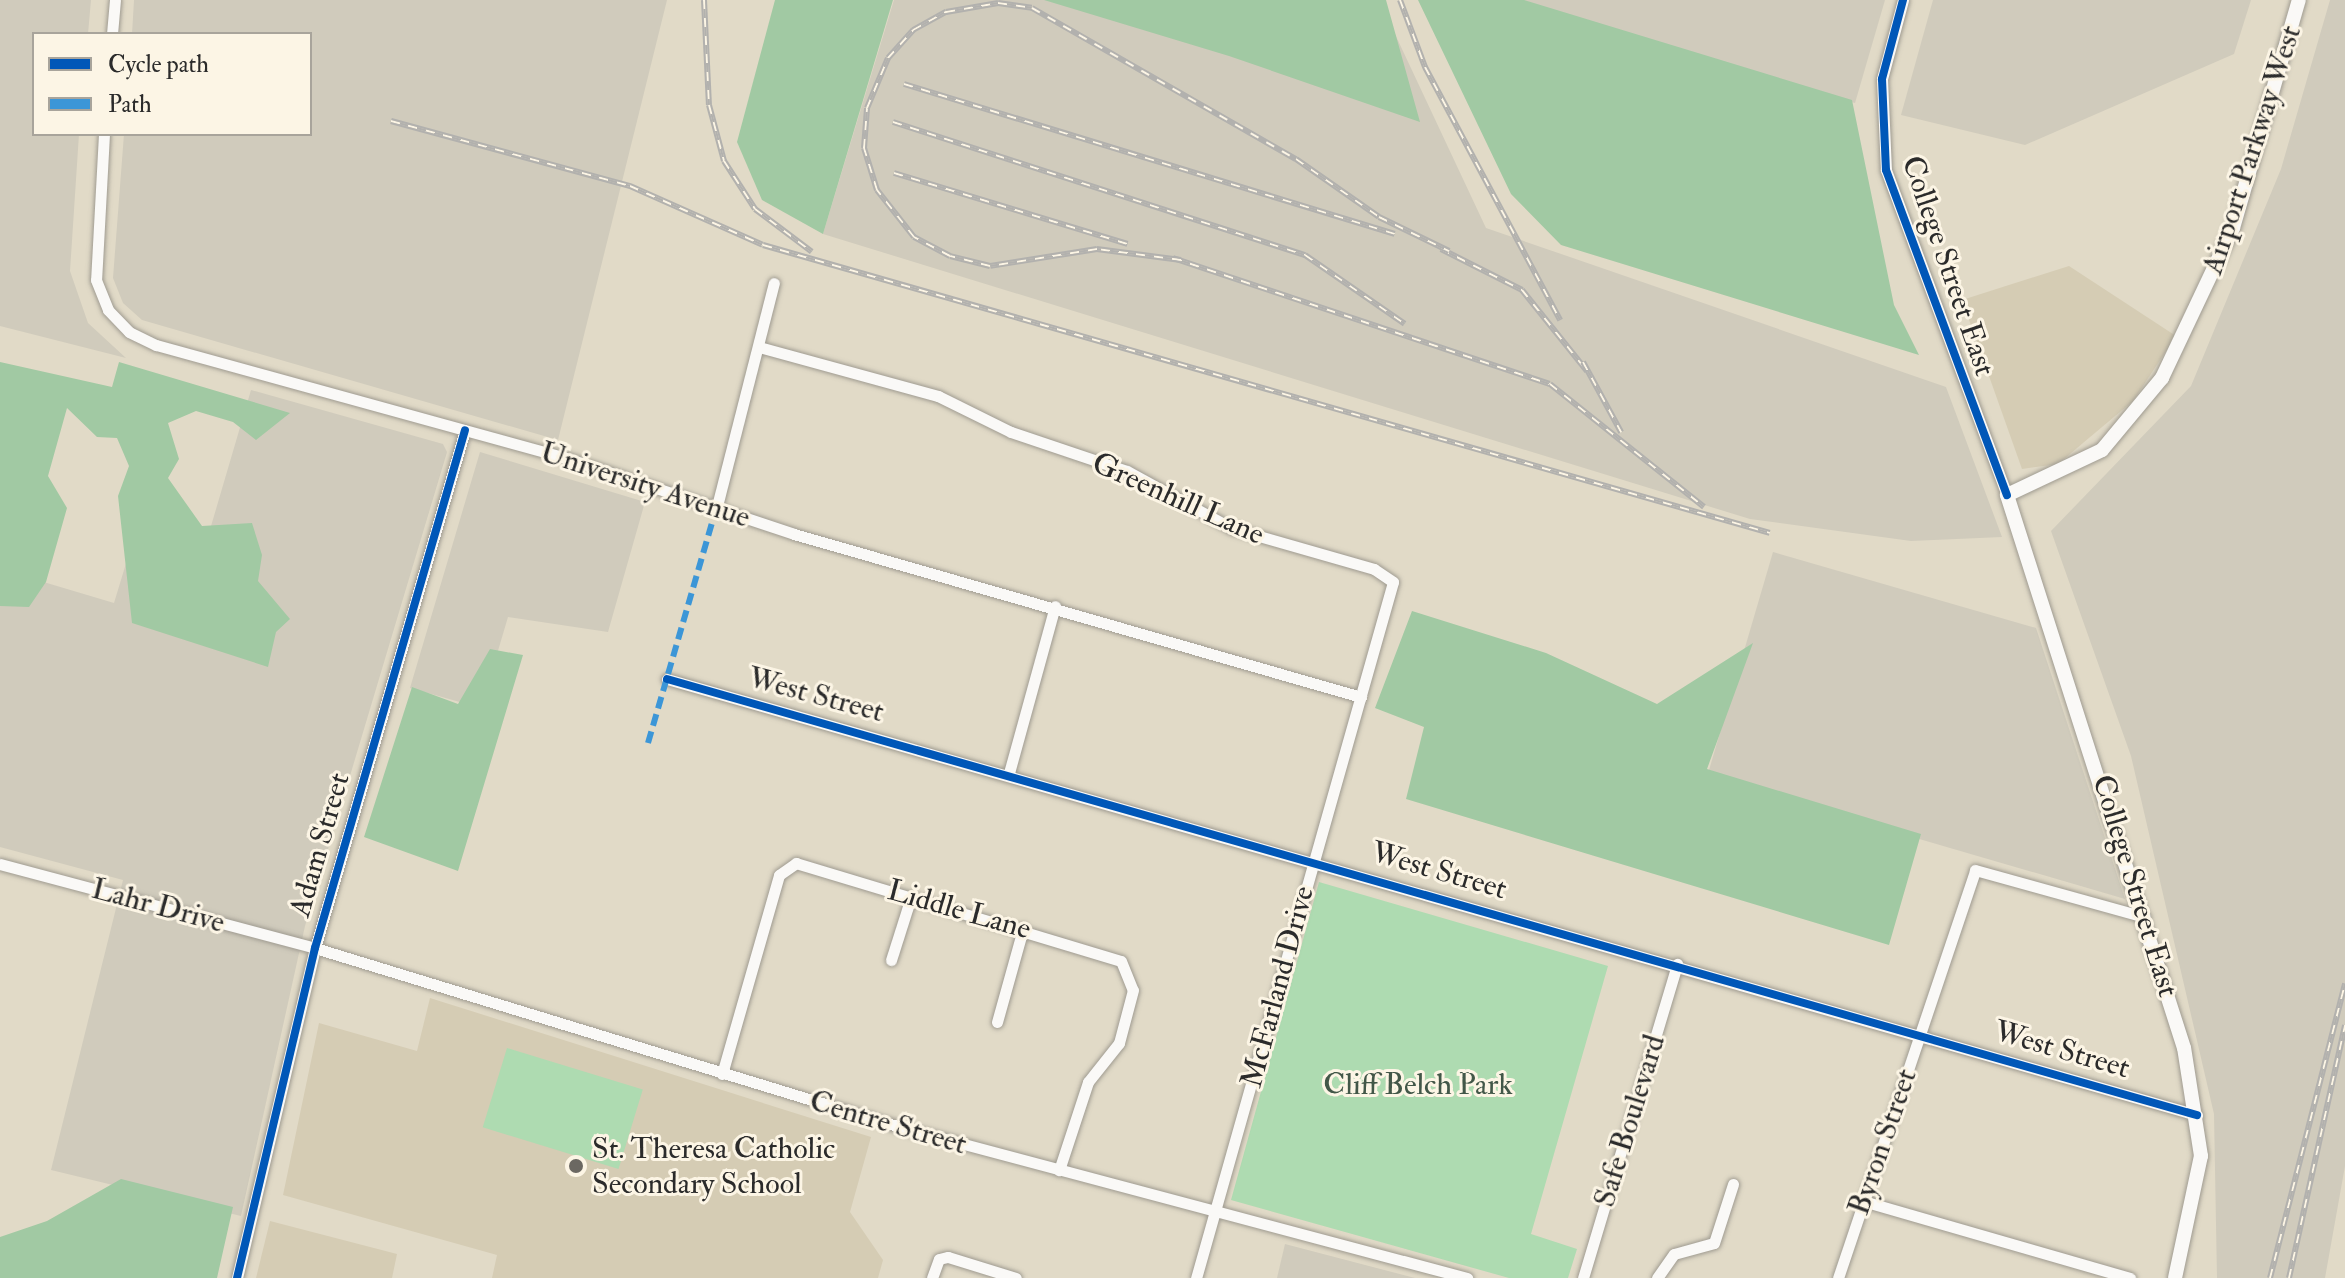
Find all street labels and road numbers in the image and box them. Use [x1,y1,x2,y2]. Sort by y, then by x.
street label: Airport Parkway West [2195,21,2309,279]
street label: College Street East [1893,151,2003,381]
street label: University Avenue [536,434,754,536]
street label: Greenhill Lane [1086,445,1270,553]
street label: West Street [744,660,888,730]
street label: Adam Street [282,769,358,921]
street label: College Street East [2084,771,2186,1001]
street label: West Street [1367,835,1511,907]
street label: Lahr Drive [88,871,228,941]
street label: Liddle Lane [883,872,1035,948]
street label: McFarland Drive [1234,882,1322,1092]
street label: West Street [1990,1014,2134,1086]
street label: Safe Boulevard [1587,1031,1673,1211]
street label: Byron Street [1841,1064,1925,1220]
street label: Centre Street [805,1083,971,1163]

